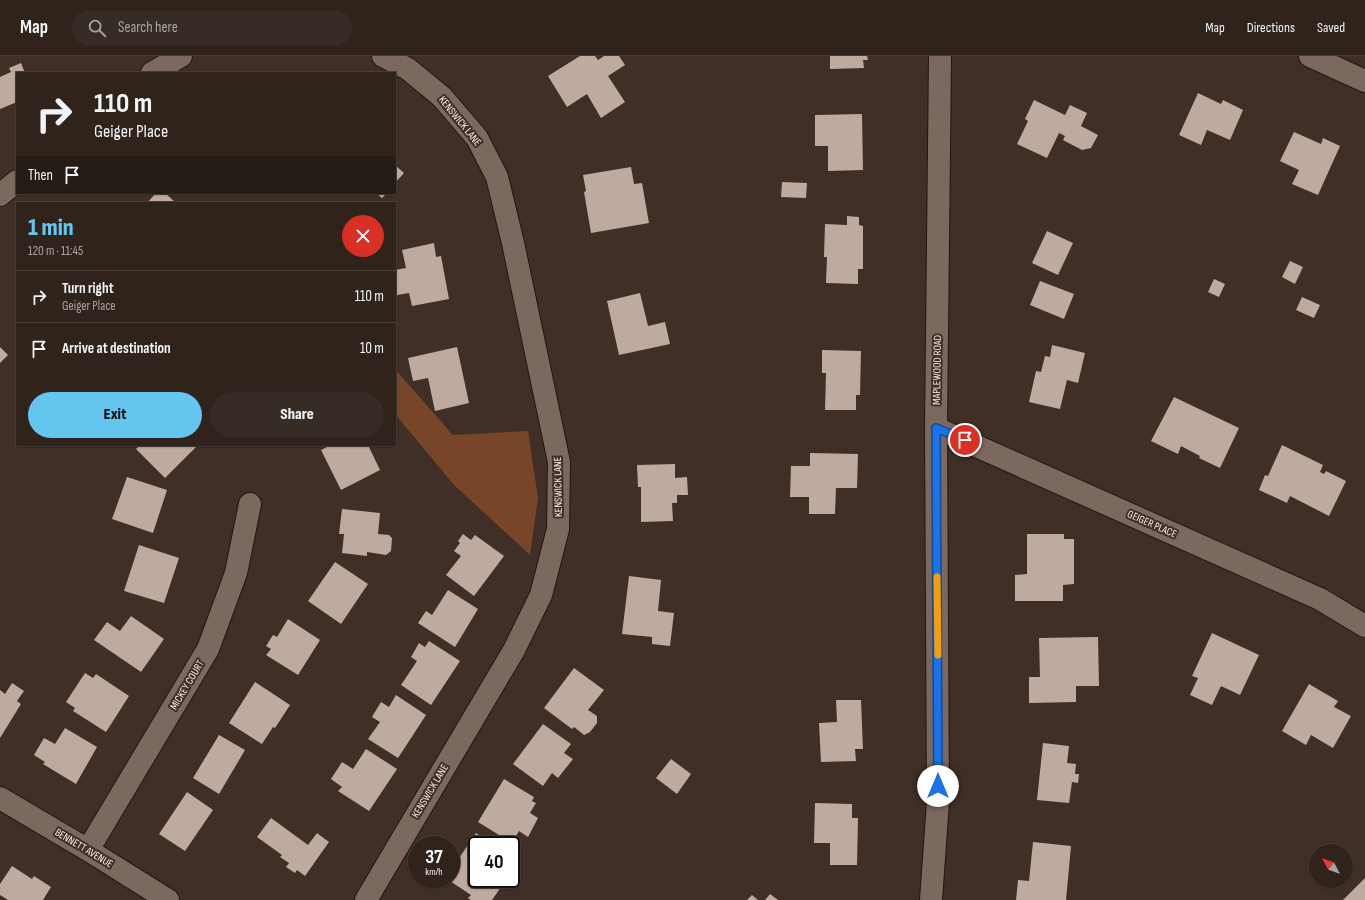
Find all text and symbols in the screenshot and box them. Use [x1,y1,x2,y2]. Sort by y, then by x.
search box [72,10,352,46]
text: Map [20,16,48,39]
icon: search [86,17,108,39]
text: Search here [118,18,178,37]
text: Map [1205,19,1225,36]
text: Directions [1247,19,1295,36]
text: Saved [1317,19,1345,36]
text: 110 m [94,87,152,120]
icon: right [28,88,80,140]
street label: KENSWICK LANE [436,93,484,149]
text: Geiger Place [94,121,168,142]
icon: arrive [61,164,83,186]
text: Then [28,166,53,185]
text: 1 min [28,213,74,242]
button: close [342,215,384,257]
text: 120 m · 11:45 [28,243,83,259]
text: Turn right [62,279,114,298]
icon: right [28,286,50,308]
text: 110 m [355,287,384,306]
text: Geiger Place [62,298,116,314]
street label: MAPLEWOOD ROAD [930,335,944,405]
icon: arrive [28,338,50,360]
text: Arrive at destination [62,339,171,358]
text: 10 m [360,339,384,358]
button: Exit [28,392,202,438]
button: Share [210,392,384,438]
pin [948,423,982,457]
icon: arrive [954,429,976,451]
street label: KENSWICK LANE [551,457,565,517]
street label: GEIGER PLACE [1125,507,1179,541]
street label: MICKEY COURT [167,657,207,712]
street label: KENSWICK LANE [409,762,451,820]
position arrow [917,765,959,807]
street label: BENNETT AVENUE [53,826,115,870]
speed limit sign: 40 [468,836,520,888]
north arrow [1309,844,1353,888]
map controls [1309,844,1353,888]
text: 37 [425,845,443,869]
text: km/h [425,866,443,878]

